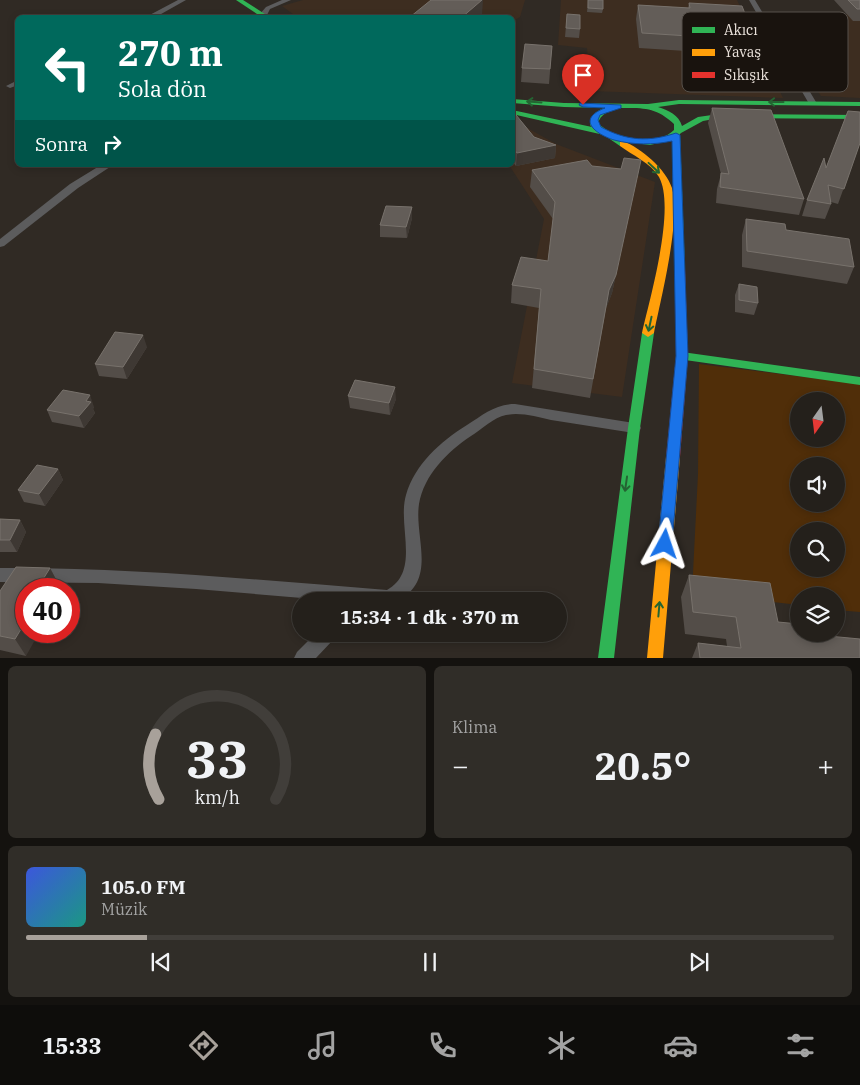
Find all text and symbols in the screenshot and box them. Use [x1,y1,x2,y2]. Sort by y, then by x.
legend [682,12,848,92]
text: Akıcı [724,21,758,39]
text: 270 m [118,30,223,76]
icon: left [35,35,100,100]
text: Yavaş [724,43,761,61]
pin [562,54,604,105]
icon: arrive [569,61,597,89]
text: Sıkışık [724,66,769,84]
text: Sola dön [118,74,207,103]
one-way arrow [769,97,785,107]
one-way arrow [526,98,542,107]
icon: right [98,130,126,158]
text: Sonra [35,132,88,156]
one-way arrow [648,162,661,174]
one-way arrow [645,315,655,331]
north arrow [790,392,845,448]
map controls [790,392,845,642]
button: sound [790,457,845,512]
one-way arrow [621,476,631,492]
position arrow [638,517,690,569]
button: search [790,522,845,577]
speed limit sign: 40 [15,578,80,643]
button: layers [790,587,845,642]
one-way arrow [654,601,664,617]
text: 15:34 · 1 dk · 370 m [340,605,519,629]
text: Klima [452,717,497,737]
text: 33 [186,725,248,792]
text: 20.5° [595,741,691,790]
text: − [452,747,469,784]
text: + [817,747,834,784]
text: km/h [194,786,240,809]
text: 105.0 FM [101,875,186,899]
text: Müzik [101,899,147,919]
icon: previous [147,948,175,976]
icon: pause [416,948,444,976]
icon: next [685,948,713,976]
icon: directions [186,1028,221,1063]
icon: music [305,1028,340,1063]
icon: phone [425,1028,460,1063]
icon: climate [544,1028,579,1063]
icon: car [663,1028,698,1063]
icon: filters [783,1028,818,1063]
text: 15:33 [42,1031,102,1060]

